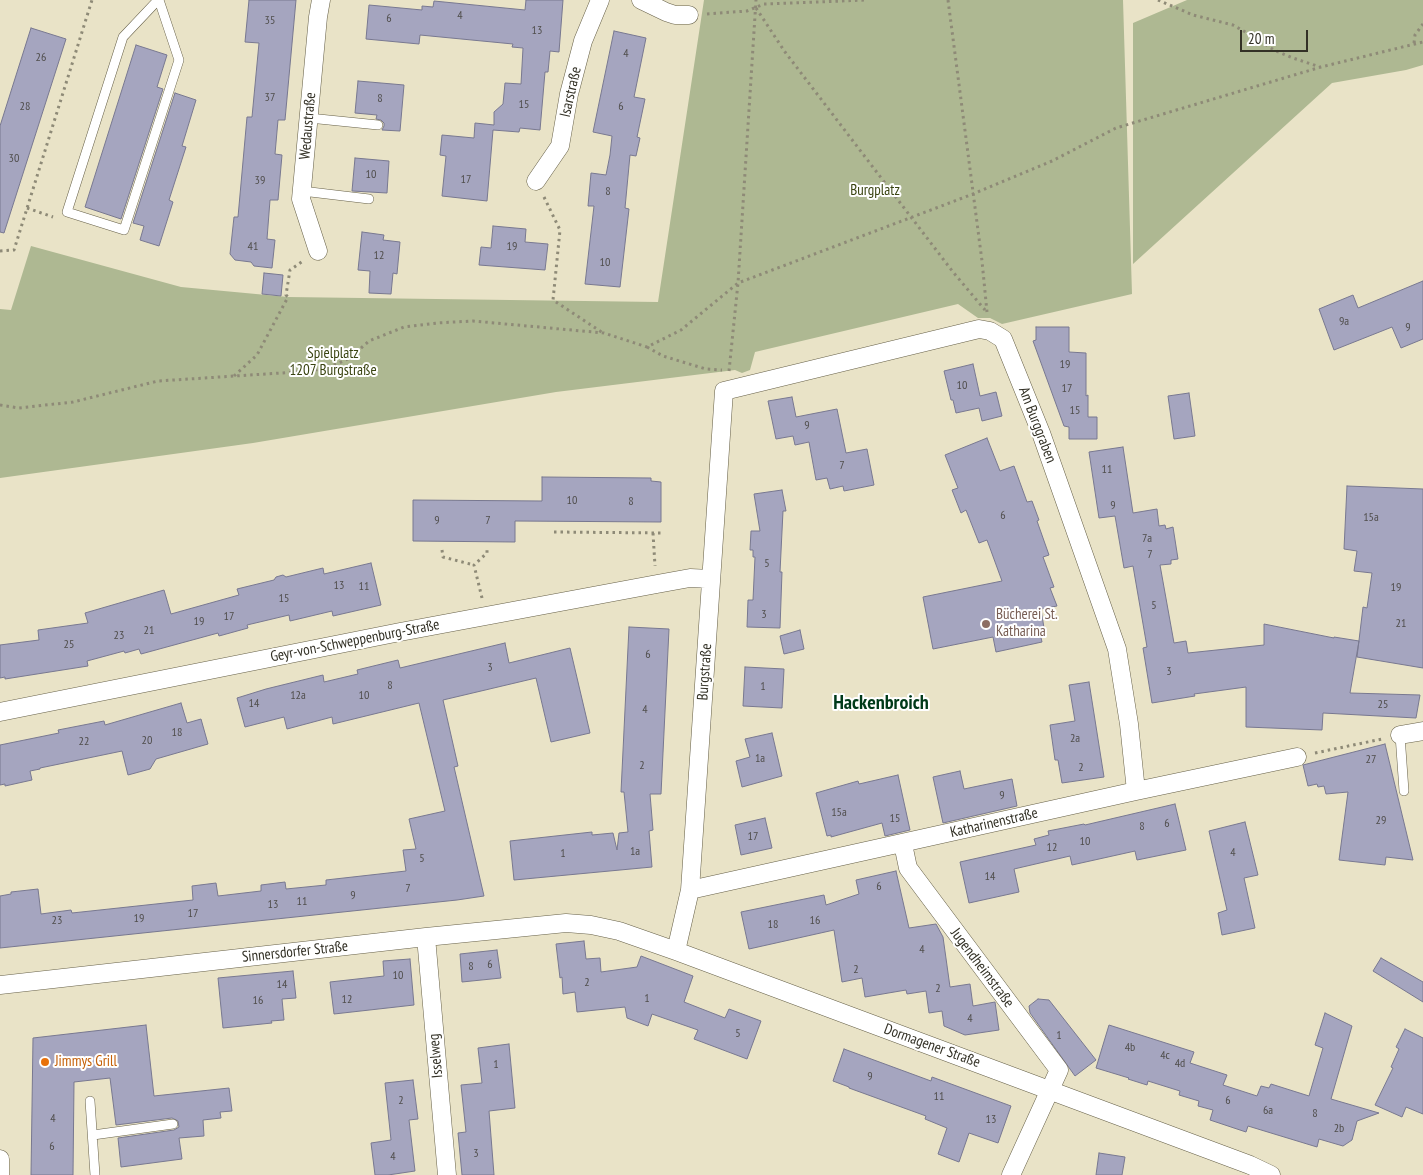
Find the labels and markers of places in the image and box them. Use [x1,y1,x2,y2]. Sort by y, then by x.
place label: Bücherei St. Katharina [996,606,1058,641]
marker: Bücherei St. Katharina [980,618,992,630]
place label: Jimmys Grill [55,1053,117,1071]
marker: Jimmys Grill [39,1056,51,1068]

